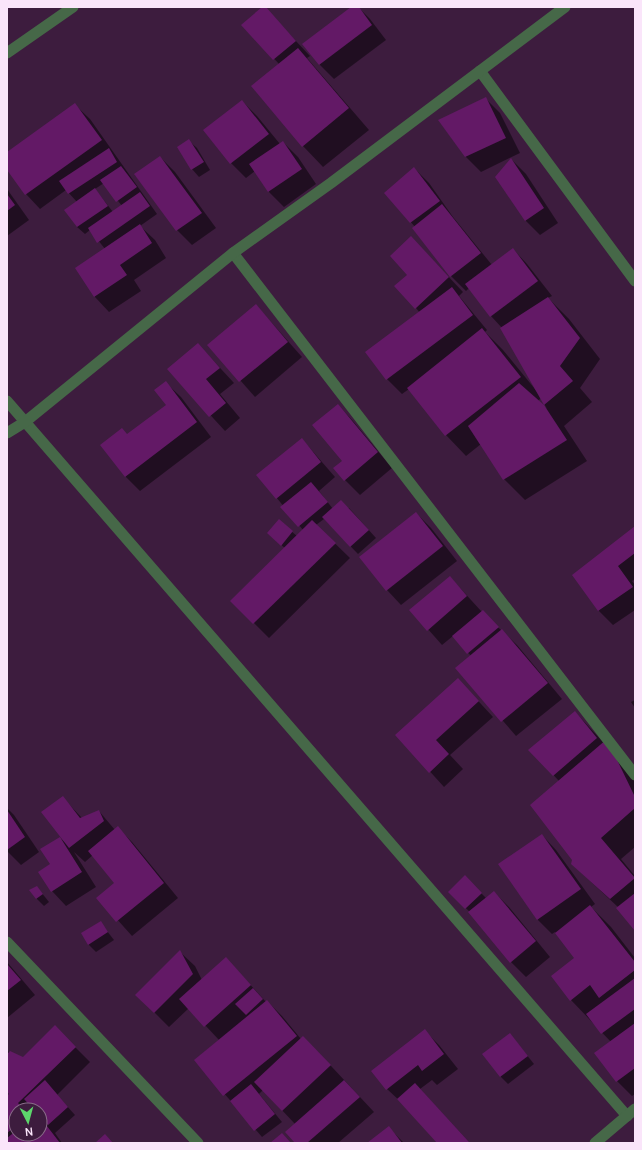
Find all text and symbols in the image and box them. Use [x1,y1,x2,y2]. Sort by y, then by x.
north arrow [8,1102,48,1142]
text: N [24,1125,34,1140]

